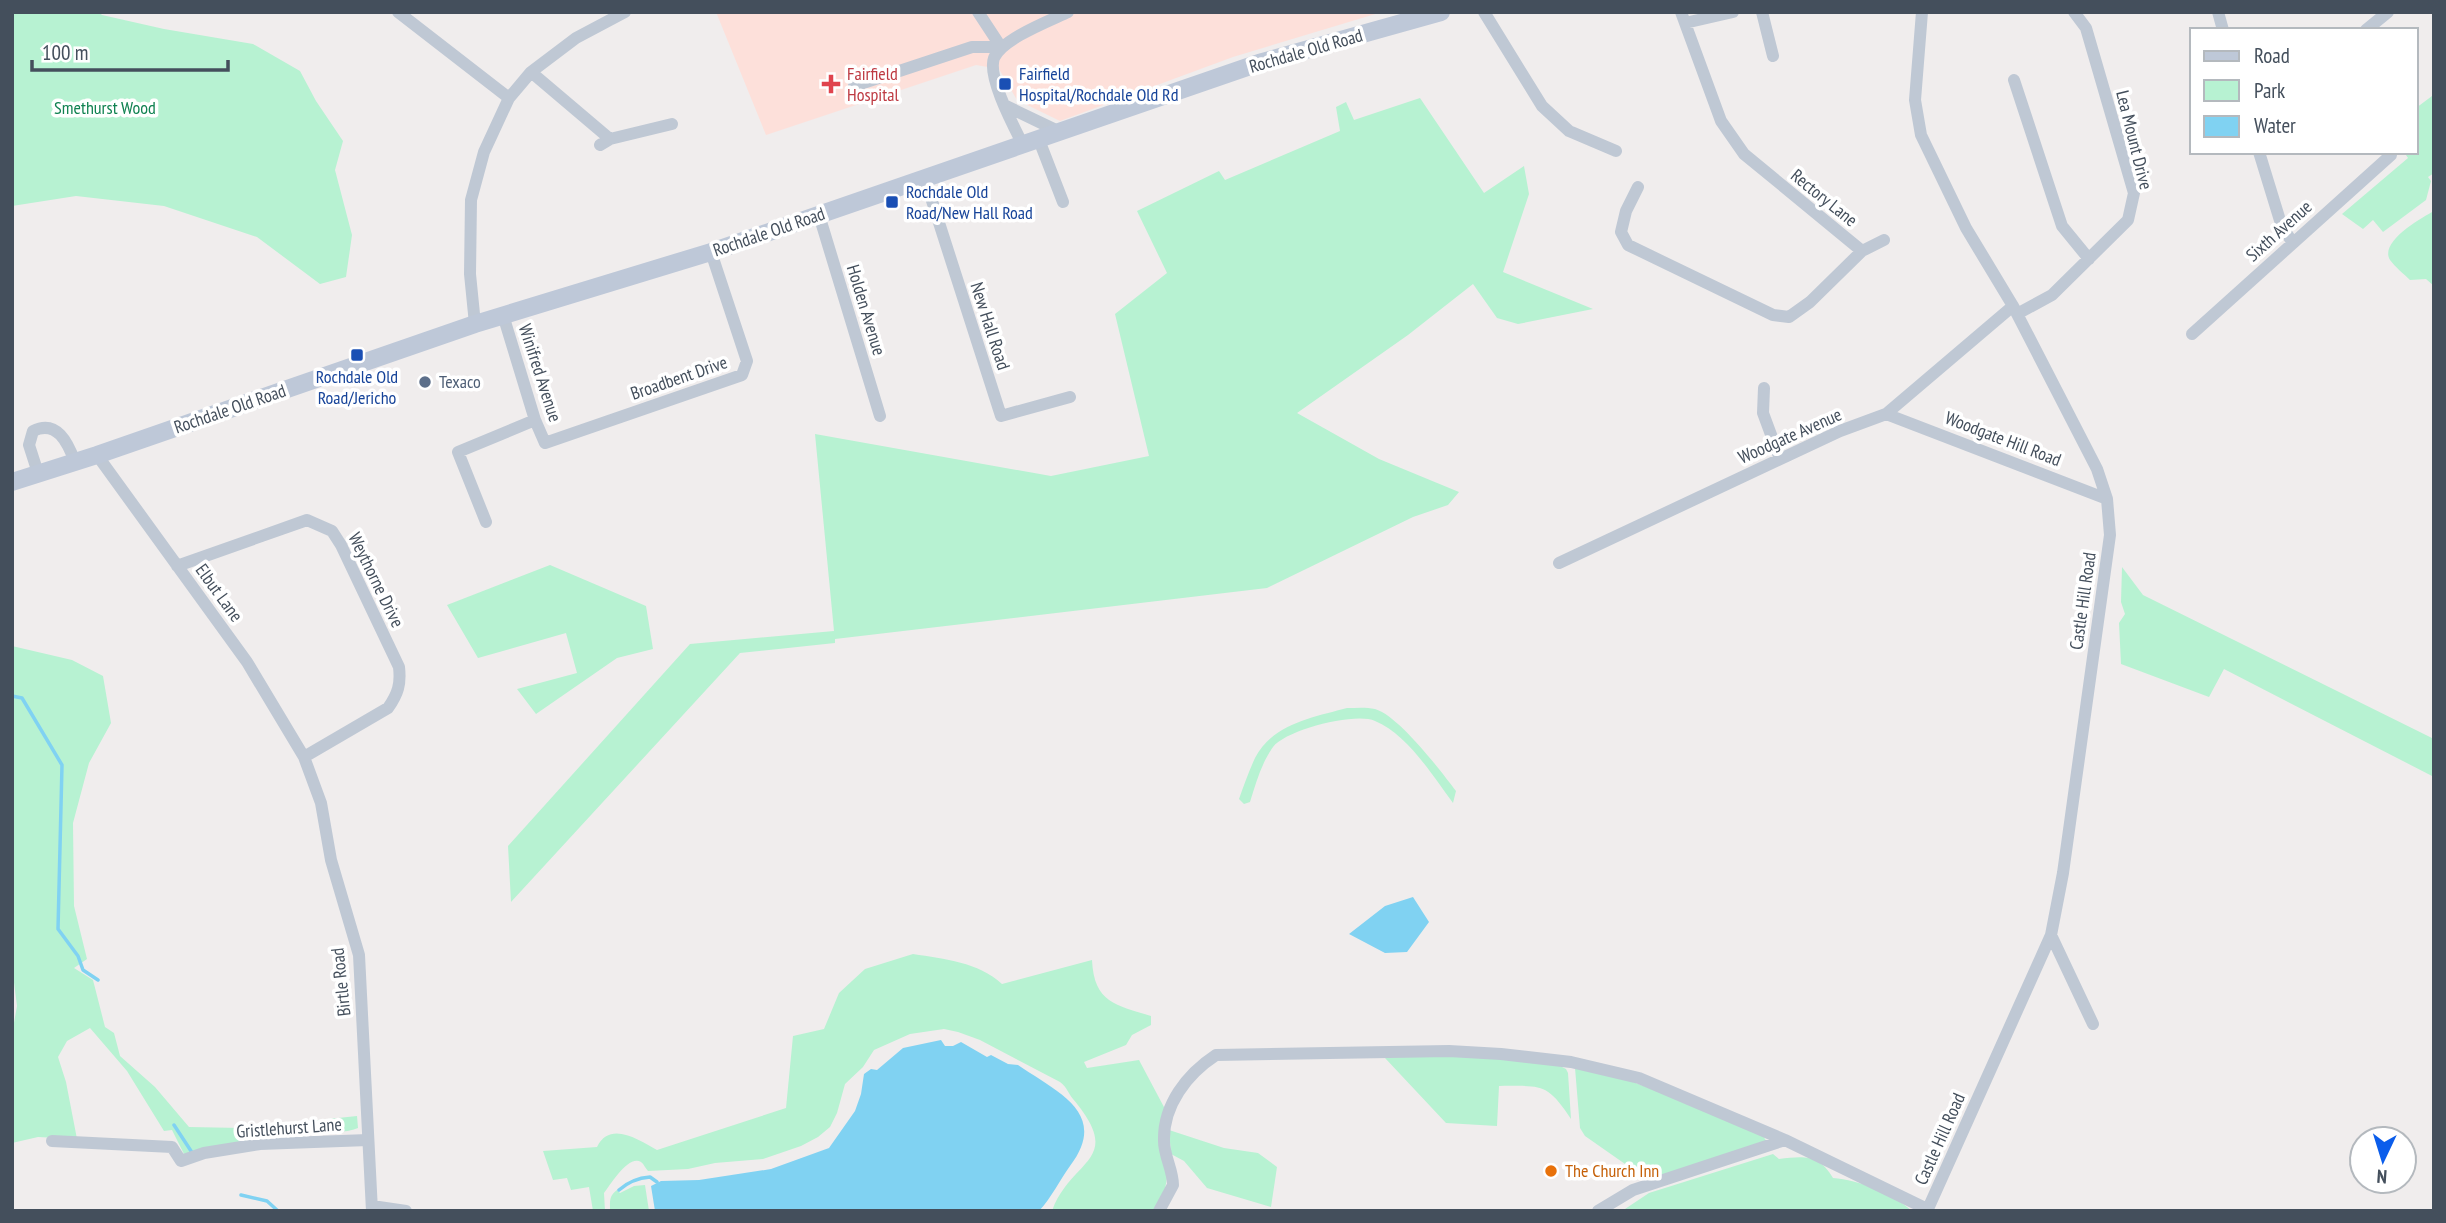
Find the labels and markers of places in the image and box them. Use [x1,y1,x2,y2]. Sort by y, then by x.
place label: Fairfield Hospital [847,62,899,106]
place label: Fairfield Hospital/Rochdale Old Rd [1019,62,1179,106]
marker: Fairfield Hospital [821,74,841,94]
marker: Fairfield Hospital/Rochdale Old Rd [997,76,1013,92]
place label: Rochdale Old Road/New Hall Road [906,180,1033,224]
marker: Rochdale Old Road/New Hall Road [884,194,900,210]
marker: Rochdale Old Road/Jericho [349,347,365,363]
place label: Rochdale Old Road/Jericho [316,365,398,409]
place label: Texaco [439,370,481,393]
marker: Texaco [417,374,433,390]
place label: The Church Inn [1565,1159,1659,1182]
marker: The Church Inn [1543,1163,1559,1179]

